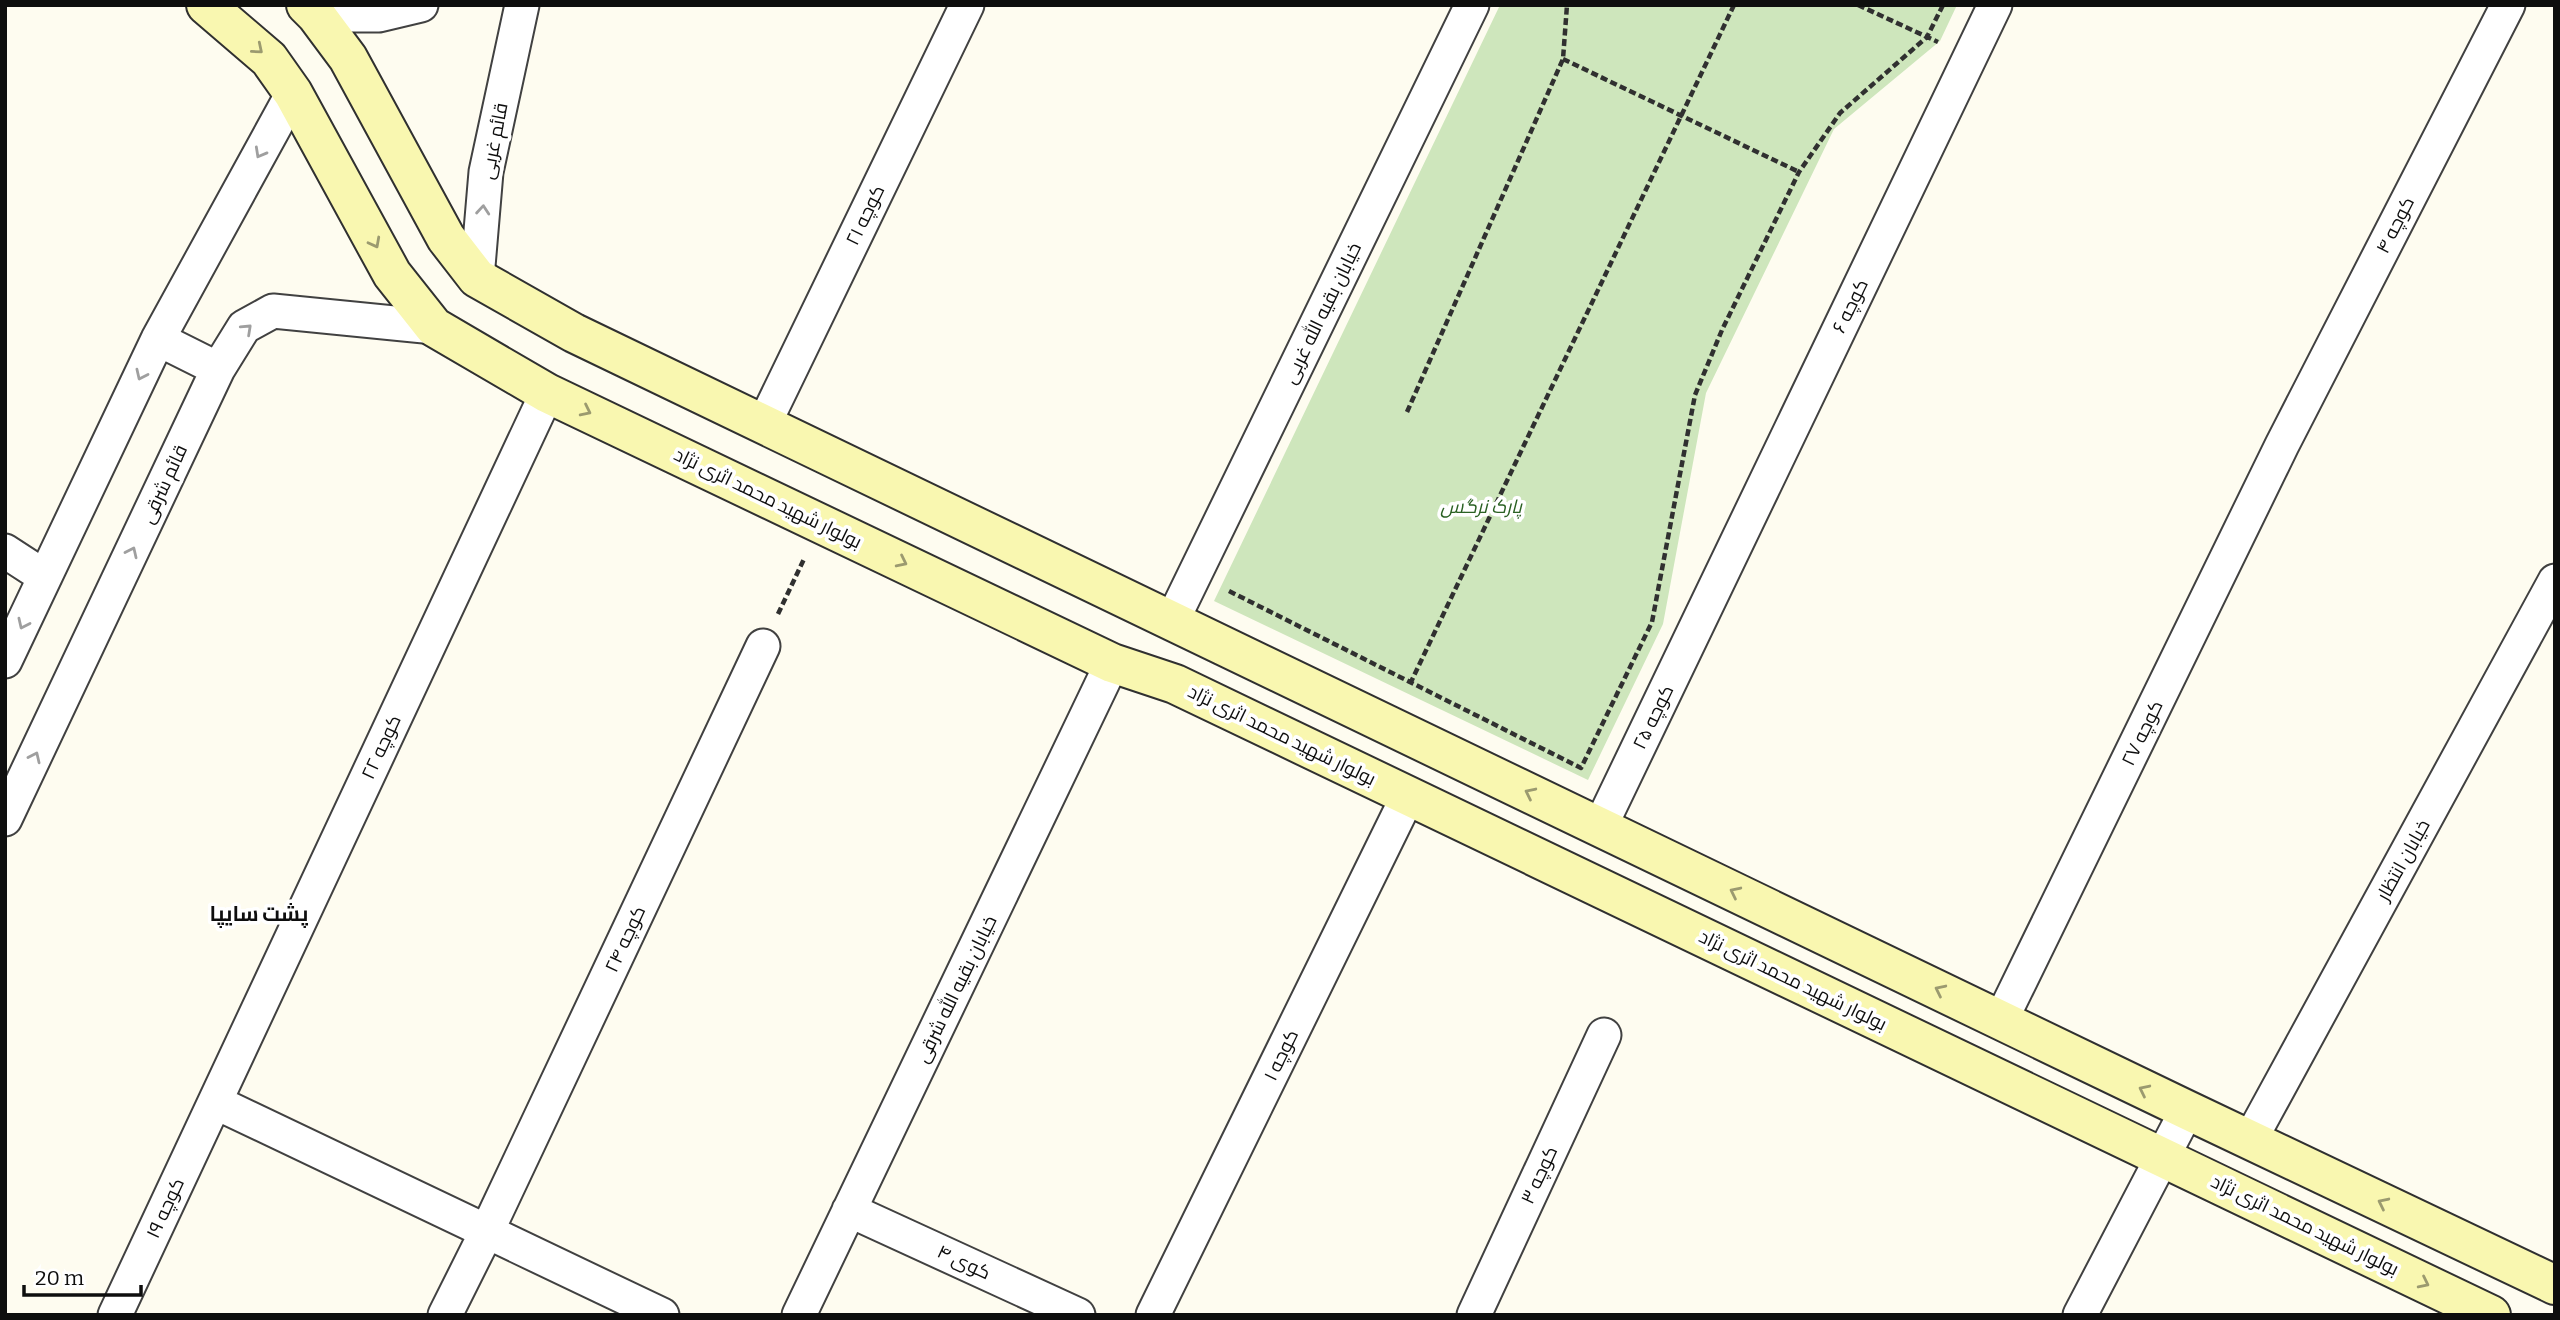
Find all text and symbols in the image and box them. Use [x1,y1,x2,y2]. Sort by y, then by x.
one-way arrow [250,41,262,54]
street label: قائم غربی [475,101,515,182]
one-way arrow [255,145,268,158]
street label: کوچه ۲۱ [841,181,890,249]
street label: کوچه ۴ [2371,193,2420,258]
one-way arrow [475,204,490,215]
one-way arrow [367,236,381,248]
street label: خیابان بقیه الله غربی [1277,238,1366,387]
street label: کوچه ۶ [1827,275,1874,337]
one-way arrow [238,325,251,337]
one-way arrow [135,367,149,380]
one-way arrow [579,403,591,417]
street label: قائم شرقی [136,441,194,528]
street label: بولوار شهید محمد اثری نژاد [670,442,866,554]
park label: پارک نرگس [1440,495,1523,519]
one-way arrow [124,547,138,559]
one-way arrow [894,554,907,568]
one-way arrow [17,617,31,629]
street label: بولوار شهید محمد اثری نژاد [1184,679,1380,791]
street label: کوچه ۲۵ [1628,681,1679,753]
street label: کوچه ۲۷ [2116,696,2169,770]
street label: کوچه ۲۲ [356,711,407,783]
one-way arrow [26,752,40,765]
one-way arrow [1525,787,1537,801]
street label: خیابان انتظار [2371,815,2435,906]
one-way arrow [1730,886,1742,900]
district label: پشت سایپا [210,901,309,929]
street label: کوچه ۲۴ [600,902,651,976]
street label: خیابان بقیه الله شرقی [909,911,1002,1066]
street label: بولوار شهید محمد اثری نژاد [1695,924,1891,1036]
one-way arrow [1935,985,1947,999]
street label: کوچه ۱ [1259,1026,1304,1085]
one-way arrow [2139,1084,2151,1098]
street label: کوچه ۳ [1516,1142,1563,1208]
street label: بولوار شهید محمد اثری نژاد [2207,1169,2403,1281]
street label: کوچه ۱۹ [141,1174,190,1242]
one-way arrow [2378,1197,2390,1211]
street label: کوی ۴ [934,1240,994,1284]
scale bar [24,1254,142,1298]
text: 20 m [35,1265,84,1291]
one-way arrow [2417,1274,2429,1288]

